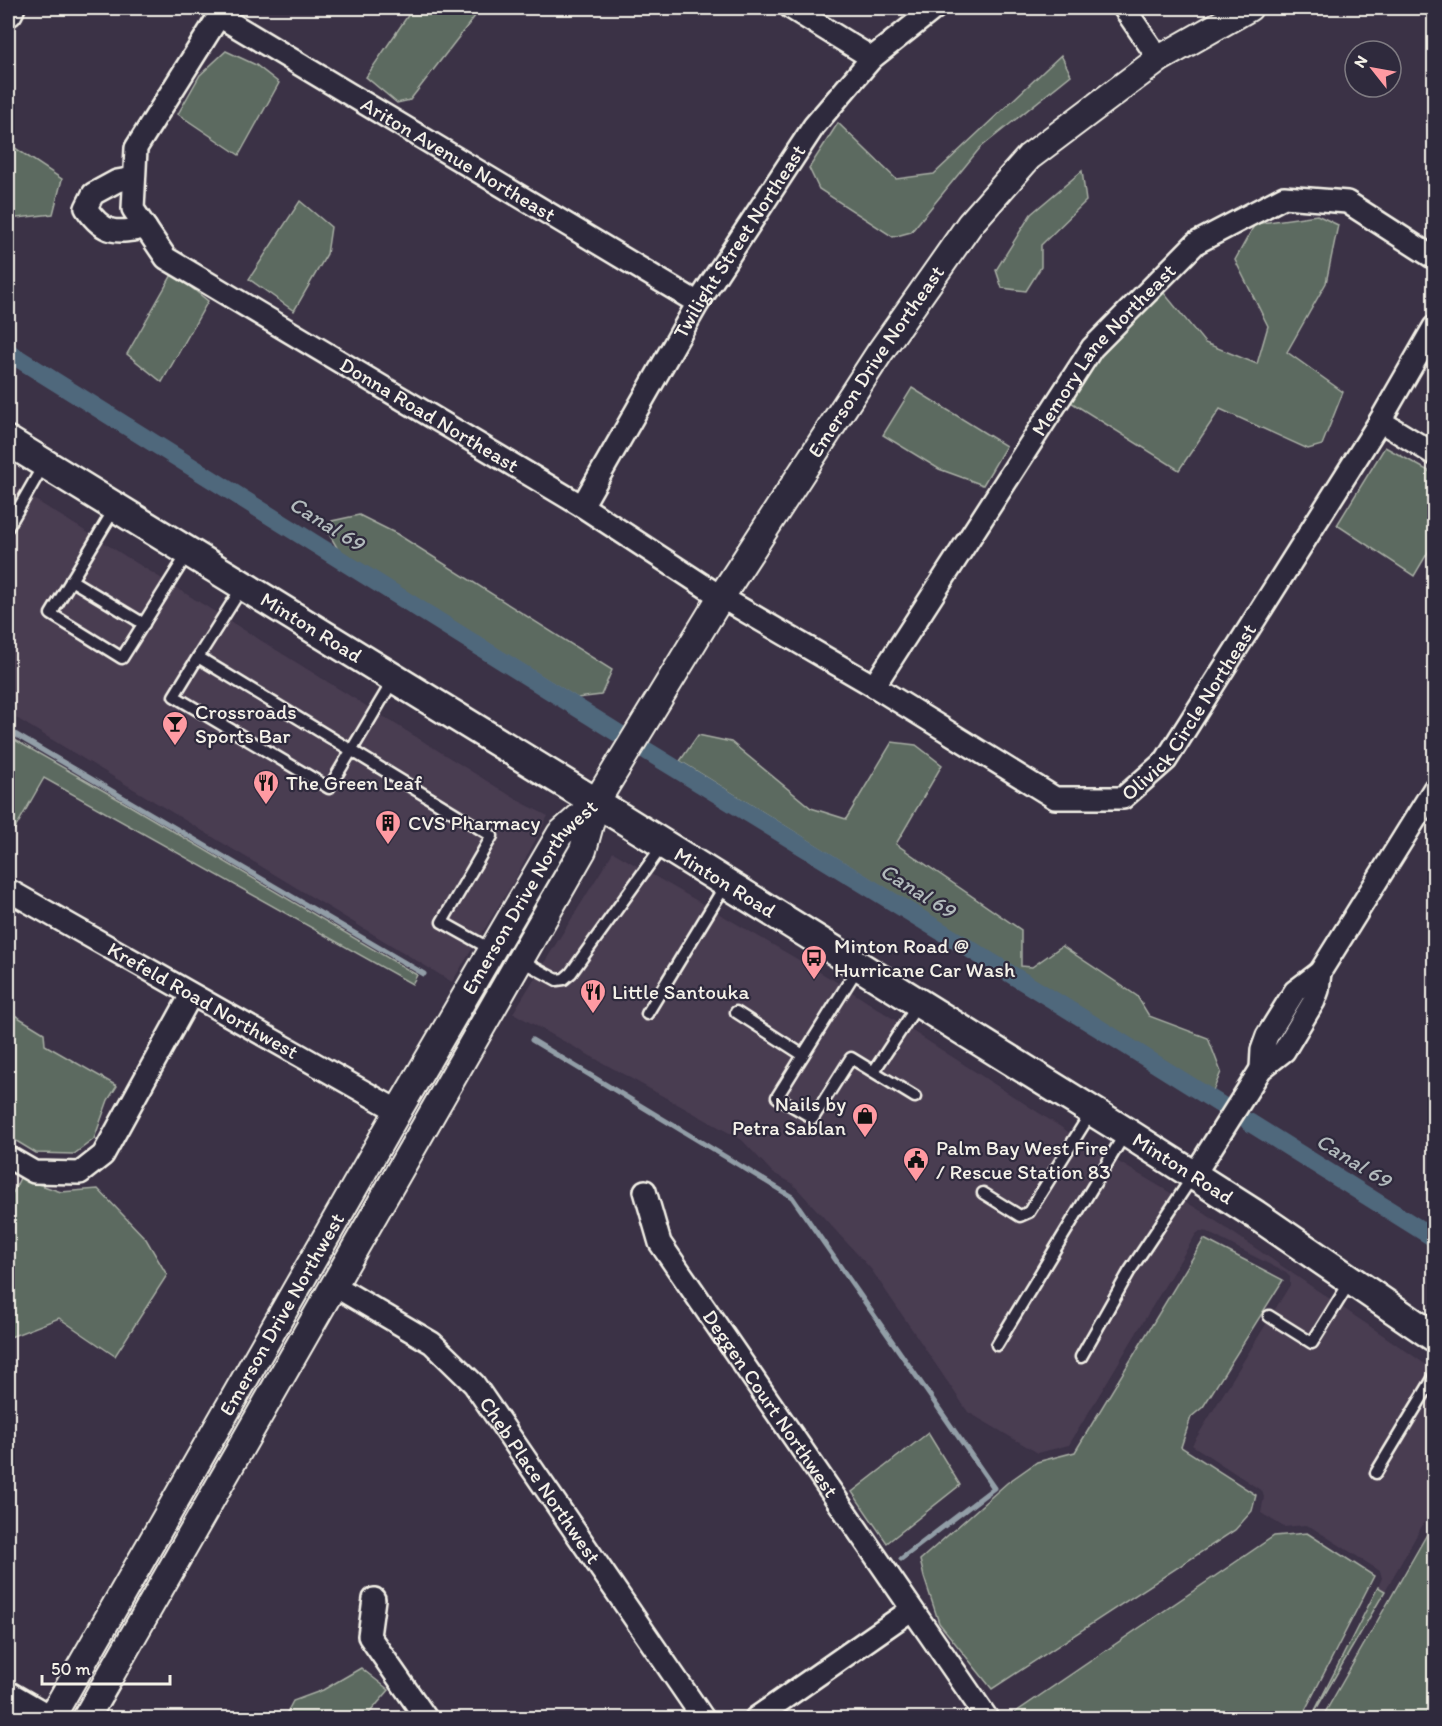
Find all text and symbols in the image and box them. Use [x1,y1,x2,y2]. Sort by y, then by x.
north arrow [1343,39,1403,99]
text: N [1350,52,1371,71]
street label: Ariton Avenue Northeast [357,91,561,227]
street label: Twilight Street Northeast [668,139,811,343]
street label: Memory Lane Northeast [1026,258,1181,440]
street label: Emerson Drive Northeast [802,260,949,462]
street label: Donna Road Northeast [335,351,524,478]
water label: Canal 69 [284,490,370,558]
street label: Minton Road [256,586,367,668]
street label: Olivick Circle Northeast [1116,618,1261,806]
place label: Crossroads Sports Bar [195,699,297,748]
bar icon: Crossroads Sports Bar [160,709,190,747]
restaurant icon: The Green Leaf [251,768,281,806]
place label: The Green Leaf [286,770,422,795]
street label: Emerson Drive Northwest [456,794,602,999]
building icon: CVS Pharmacy [373,808,403,846]
place label: CVS Pharmacy [408,810,540,835]
street label: Minton Road [670,841,781,923]
water label: Canal 69 [875,857,961,925]
place label: Minton Road @ Hurricane Car Wash [834,933,1016,982]
street label: Krefeld Road Northwest [103,936,303,1064]
bus stop icon: Minton Road @ Hurricane Car Wash [799,943,829,981]
restaurant icon: Little Santouka [578,977,608,1015]
place label: Little Santouka [612,979,749,1004]
place label: Nails by Petra Sablan [732,1091,846,1140]
shop icon: Nails by Petra Sablan [850,1101,880,1139]
street label: Minton Road [1128,1127,1239,1210]
water label: Canal 69 [1311,1127,1397,1195]
place label: Palm Bay West Fire / Rescue Station 83 [936,1135,1111,1184]
public building icon: Palm Bay West Fire / Rescue Station 83 [901,1145,931,1183]
street label: Emerson Drive Northwest [214,1208,349,1420]
street label: Deggen Court Northwest [698,1305,844,1502]
street label: Cheb Place Northwest [474,1392,607,1569]
scale bar [42,1648,170,1686]
text: 50 m [51,1658,91,1680]

